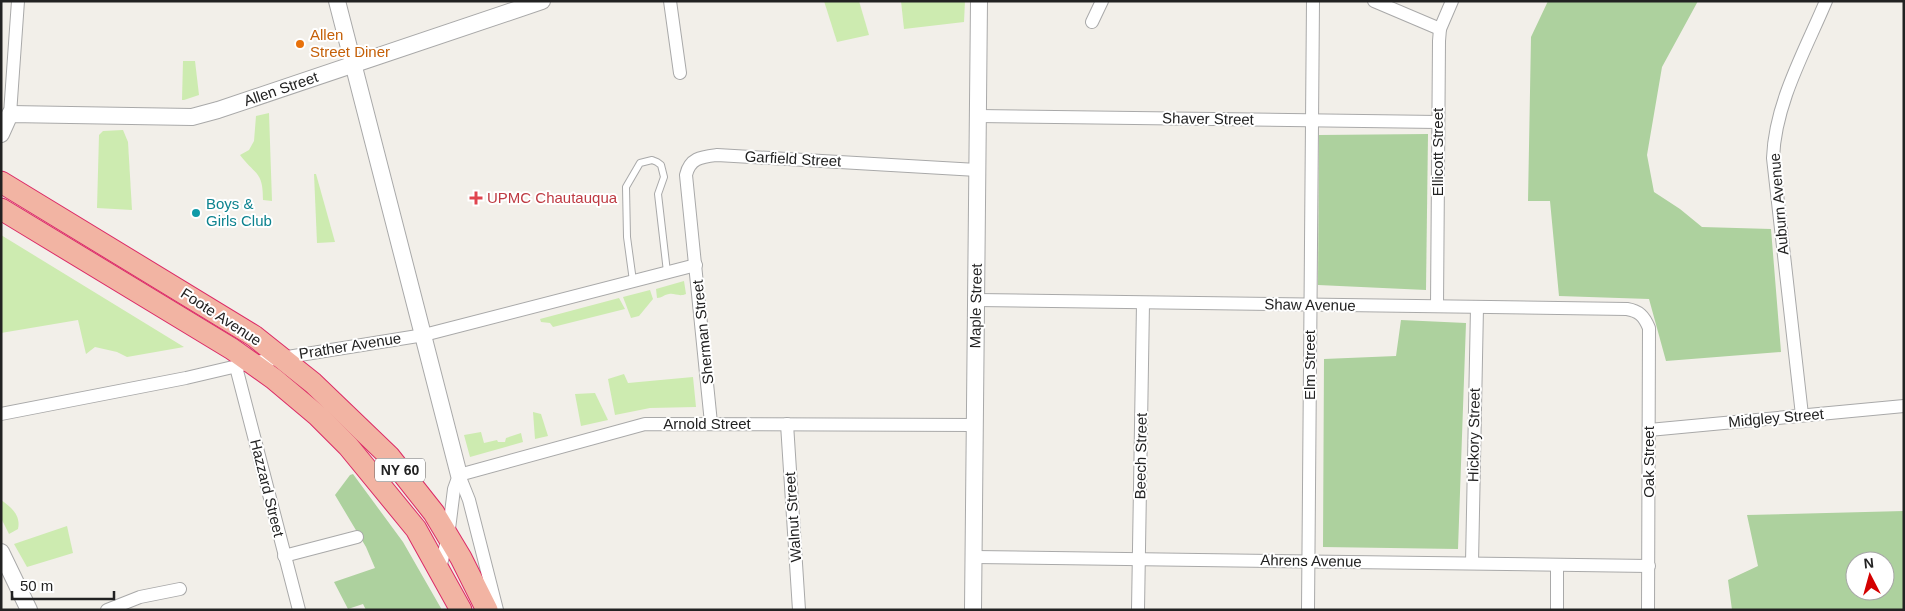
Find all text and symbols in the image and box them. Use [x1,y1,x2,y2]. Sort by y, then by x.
place label: Allen Street Diner [310,26,390,60]
marker: Allen Street Diner [294,38,306,50]
street label: Allen Street [241,68,321,109]
street label: Ellicott Street [1429,107,1446,196]
street label: Shaver Street [1162,109,1255,128]
street label: Garfield Street [744,147,843,170]
street label: Auburn Avenue [1766,152,1791,256]
place label: UPMC Chautauqua [487,189,618,206]
marker: UPMC Chautauqua [469,191,483,205]
place label: Boys & Girls Club [206,195,272,229]
marker: Boys & Girls Club [190,207,202,219]
street label: Maple Street [966,262,985,349]
street label: Sherman Street [688,278,716,385]
street label: Foote Avenue [178,284,265,349]
street label: Shaw Avenue [1264,295,1356,314]
street label: Prather Avenue [298,329,402,362]
street label: Elm Street [1301,329,1318,400]
street label: Hickory Street [1464,387,1483,482]
street label: Midgley Street [1727,405,1825,430]
street label: Beech Street [1131,412,1150,499]
street label: Arnold Street [663,415,752,432]
street label: Oak Street [1640,425,1657,498]
street label: Hazzard Street [247,437,288,539]
road number: NY 60 [375,458,425,482]
street label: Walnut Street [781,471,804,563]
street label: Ahrens Avenue [1260,551,1362,570]
north arrow [1845,551,1895,601]
text: N [1863,555,1875,572]
scale bar [12,568,115,600]
text: 50 m [20,577,53,594]

